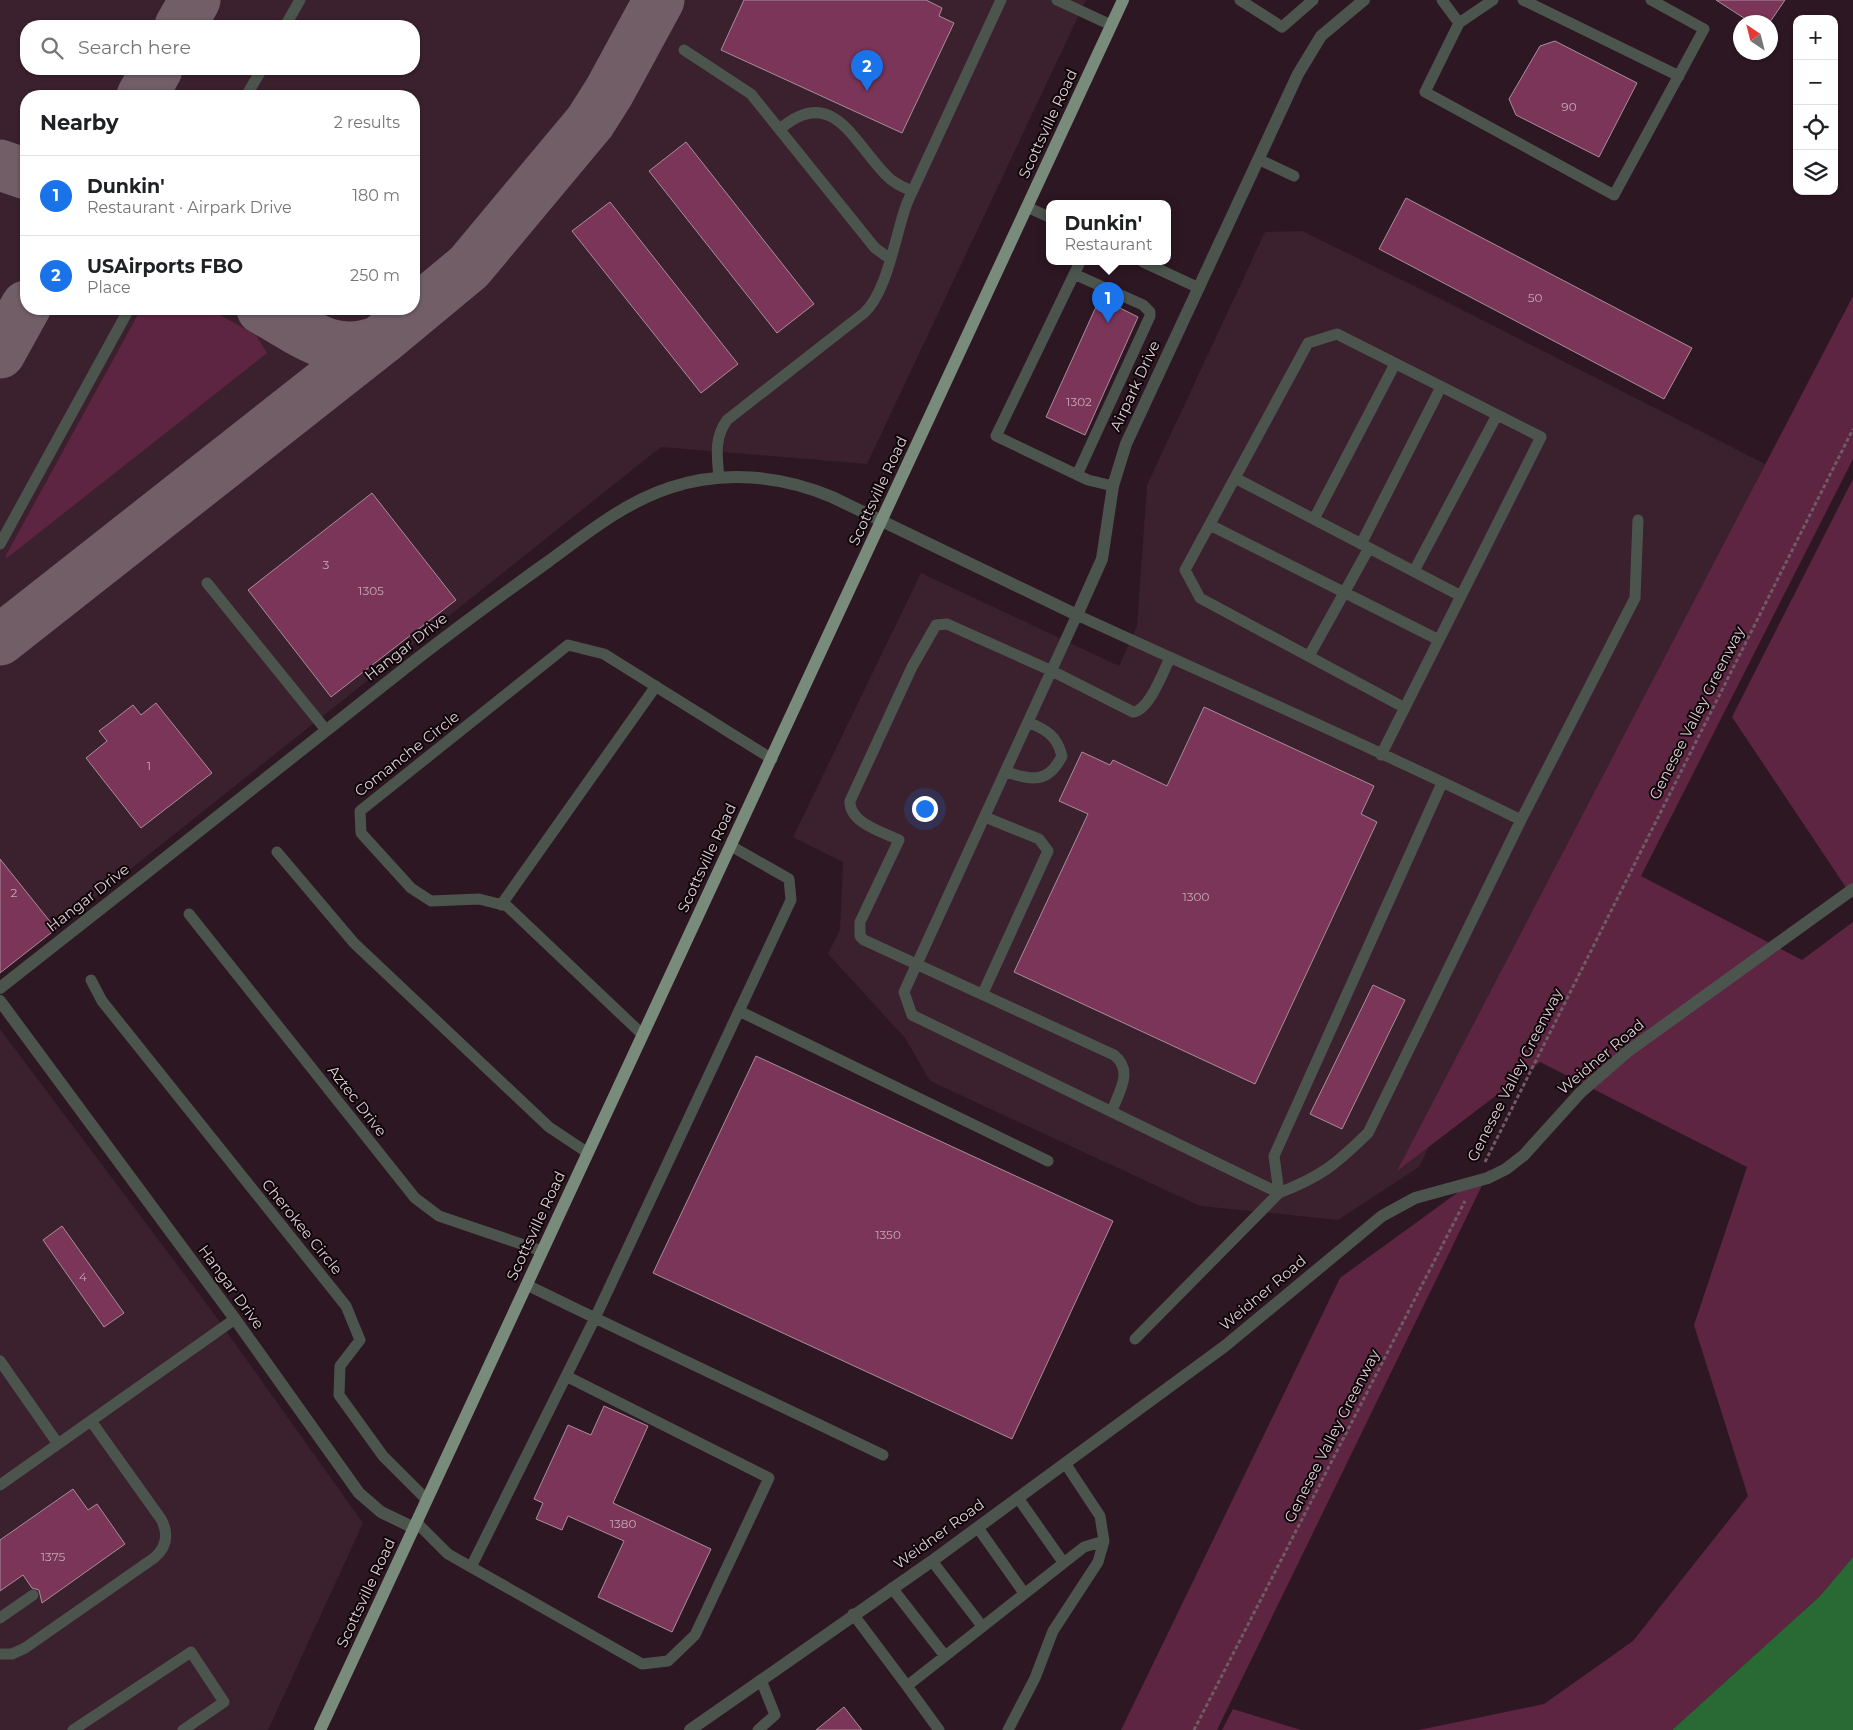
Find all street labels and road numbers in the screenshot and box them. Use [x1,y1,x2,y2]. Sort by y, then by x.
street label: Scottsville Road [1014,66,1081,182]
street label: Airpark Drive [1105,337,1164,434]
street label: Scottsville Road [844,433,911,549]
street label: Hangar Drive [361,608,451,685]
street label: Genesee Valley Greenway [1645,622,1749,803]
street label: Comanche Circle [350,707,463,800]
street label: Scottsville Road [673,800,740,916]
street label: Hangar Drive [43,859,133,936]
street label: Genesee Valley Greenway [1463,984,1567,1165]
street label: Weidner Road [1553,1015,1648,1098]
street label: Aztec Drive [324,1061,391,1140]
street label: Scottsville Road [502,1168,569,1284]
street label: Cherokee Circle [258,1175,347,1278]
street label: Hangar Drive [194,1241,268,1333]
street label: Weidner Road [1215,1251,1310,1334]
street label: Genesee Valley Greenway [1280,1345,1384,1526]
street label: Weidner Road [890,1494,988,1573]
street label: Scottsville Road [332,1535,399,1651]

